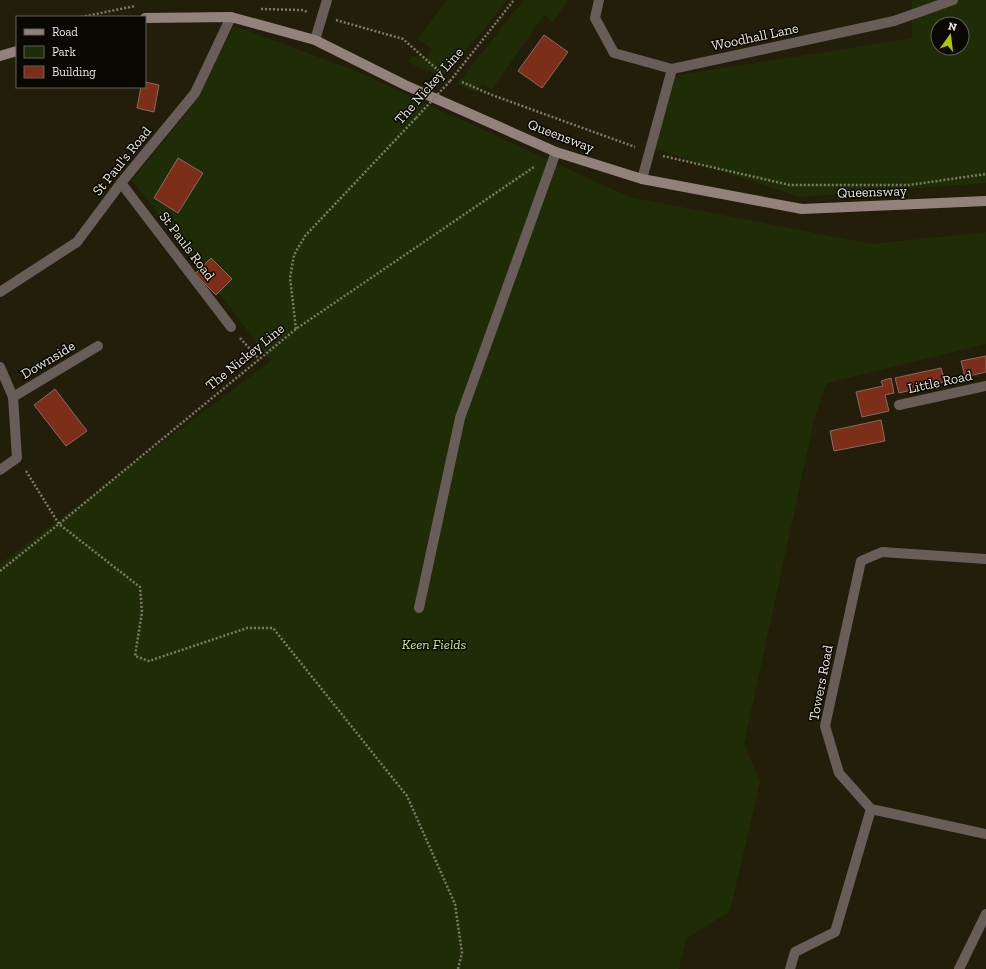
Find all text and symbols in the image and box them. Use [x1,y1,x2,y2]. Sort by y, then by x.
legend [16,16,146,88]
north arrow [930,16,970,56]
street label: Woodhall Lane [710,19,801,55]
text: N [947,19,959,34]
text: Road [52,25,78,39]
street label: The Nickey Line [391,44,467,128]
text: Park [52,45,77,59]
text: Building [52,65,96,79]
street label: Queensway [525,116,597,157]
street label: St Paul's Road [89,123,155,199]
street label: Queensway [837,182,908,202]
street label: St Pauls Road [156,208,219,284]
street label: The Nickey Line [202,320,288,394]
street label: Downside [18,337,78,383]
street label: Little Road [906,367,974,397]
park label: Keen Fields [402,636,466,653]
street label: Towers Road [805,643,837,723]

